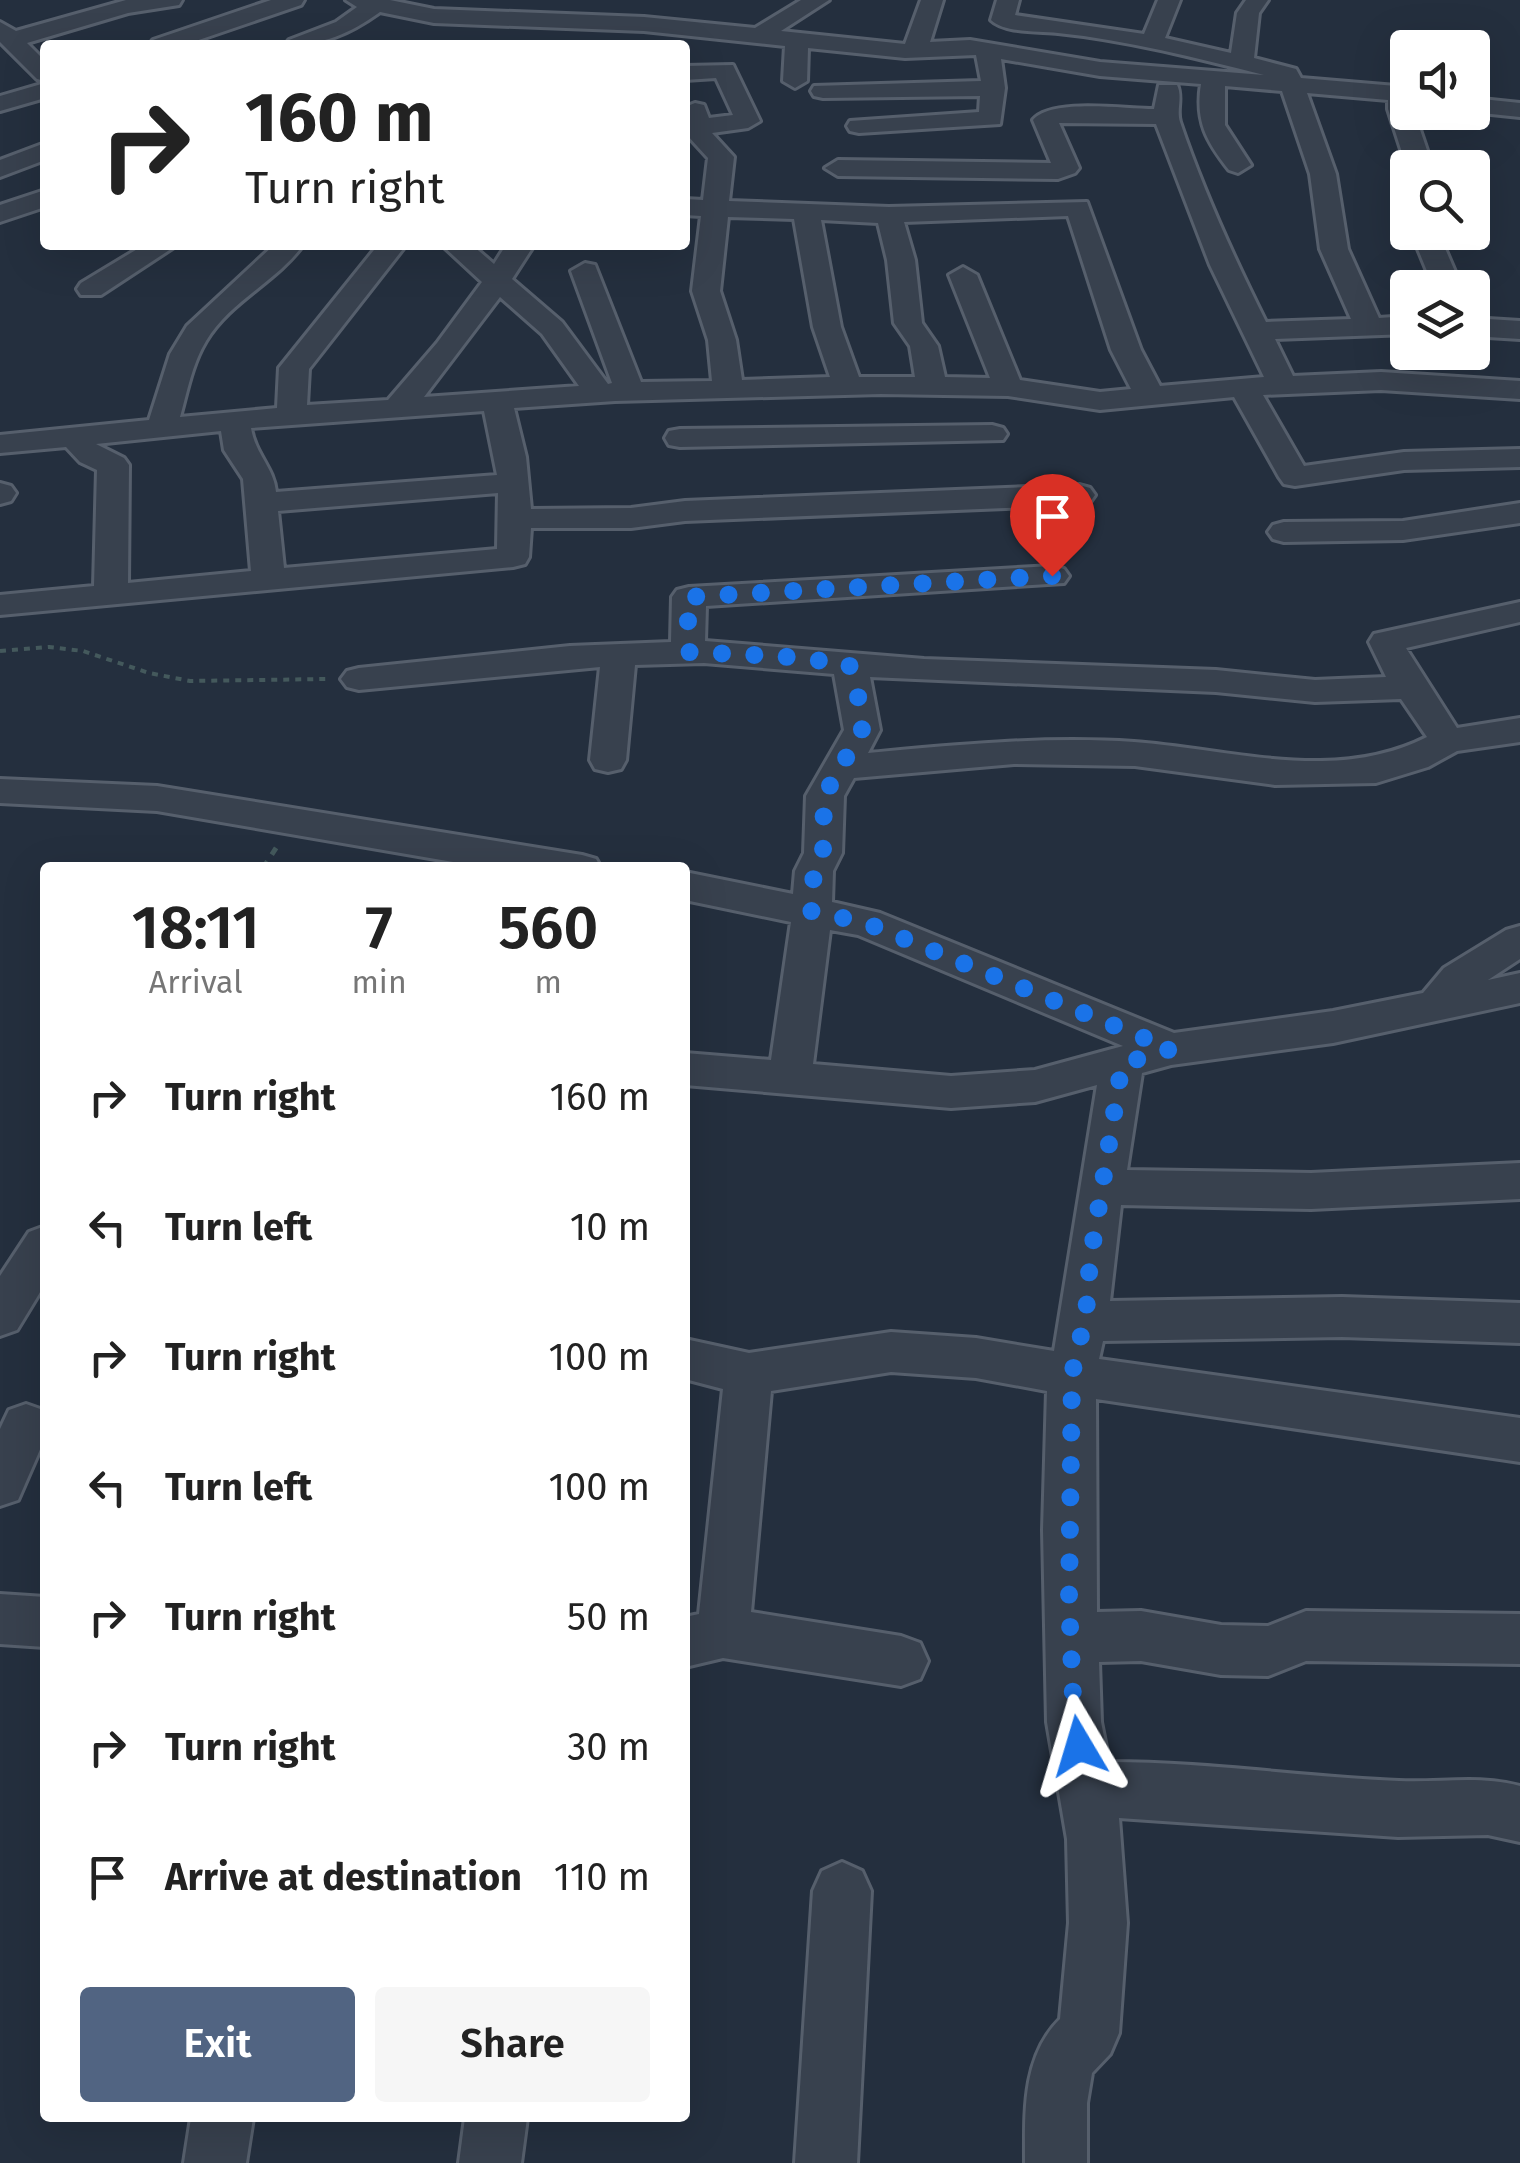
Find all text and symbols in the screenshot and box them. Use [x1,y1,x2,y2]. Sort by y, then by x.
map controls [1390,30,1490,370]
button: sound [1390,30,1490,130]
text: 160 m [245,76,434,160]
icon: right [80,80,210,210]
button: search [1390,150,1490,250]
text: Turn right [245,161,444,215]
button: layers [1390,270,1490,370]
pin [1010,474,1095,577]
icon: arrive [1025,489,1080,544]
text: 18:11 [132,892,260,964]
text: 7 [365,892,393,964]
text: 560 [498,892,598,964]
text: Arrival [149,963,243,1001]
text: min [351,963,407,1001]
text: m [535,963,562,1001]
icon: right [80,1070,135,1125]
text: Turn right [165,1074,335,1120]
text: 160 m [549,1074,650,1120]
icon: left [80,1200,135,1255]
text: Turn left [165,1204,312,1250]
text: 10 m [570,1204,650,1250]
icon: right [80,1330,135,1385]
text: Turn right [165,1334,335,1380]
text: 100 m [549,1334,650,1380]
icon: left [80,1460,135,1515]
text: Turn left [165,1464,312,1510]
text: 100 m [549,1464,650,1510]
icon: right [80,1590,135,1645]
text: Turn right [165,1594,335,1640]
text: 50 m [567,1594,650,1640]
position arrow [1027,1694,1131,1798]
icon: right [80,1720,135,1775]
text: Turn right [165,1724,335,1770]
text: 30 m [567,1724,650,1770]
icon: arrive [80,1850,135,1905]
text: Arrive at destination [165,1854,522,1900]
text: 110 m [554,1854,650,1900]
button: Exit [80,1987,355,2102]
button: Share [375,1987,650,2102]

